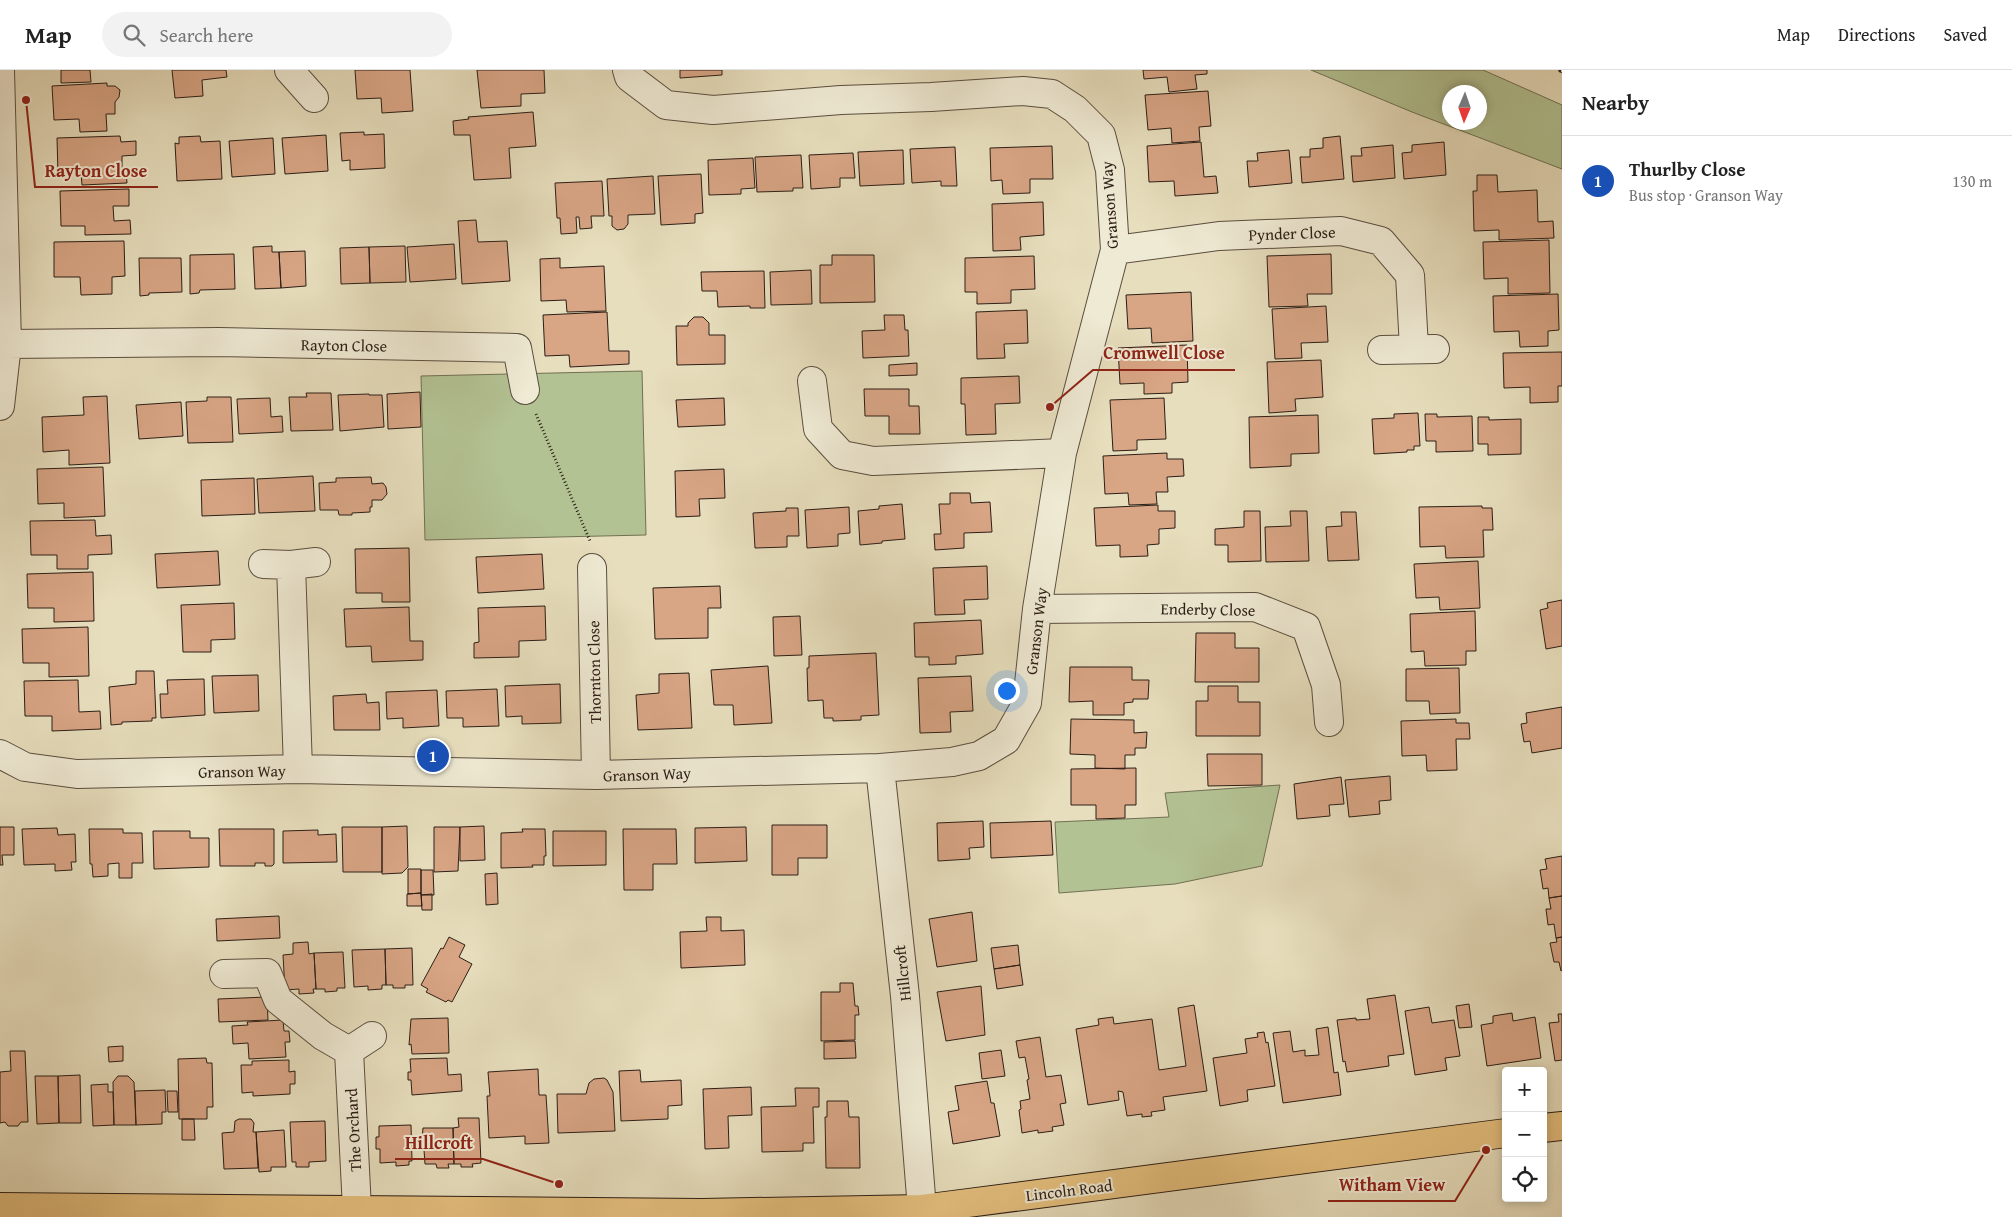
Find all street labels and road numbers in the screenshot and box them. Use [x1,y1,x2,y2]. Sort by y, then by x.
street label: Granson Way [1094,160,1124,250]
street label: Pynder Close [1248,219,1336,247]
street label: Rayton Close [301,332,387,358]
street label: Granson Way [1019,586,1053,676]
street label: Enderby Close [1160,596,1256,622]
street label: Thornton Close [581,620,607,724]
street label: Granson Way [198,758,286,784]
street label: Granson Way [603,760,691,788]
street label: Hillcroft [887,943,917,1002]
street label: The Orchard [339,1087,367,1172]
street label: Lincoln Road [1024,1173,1114,1207]

